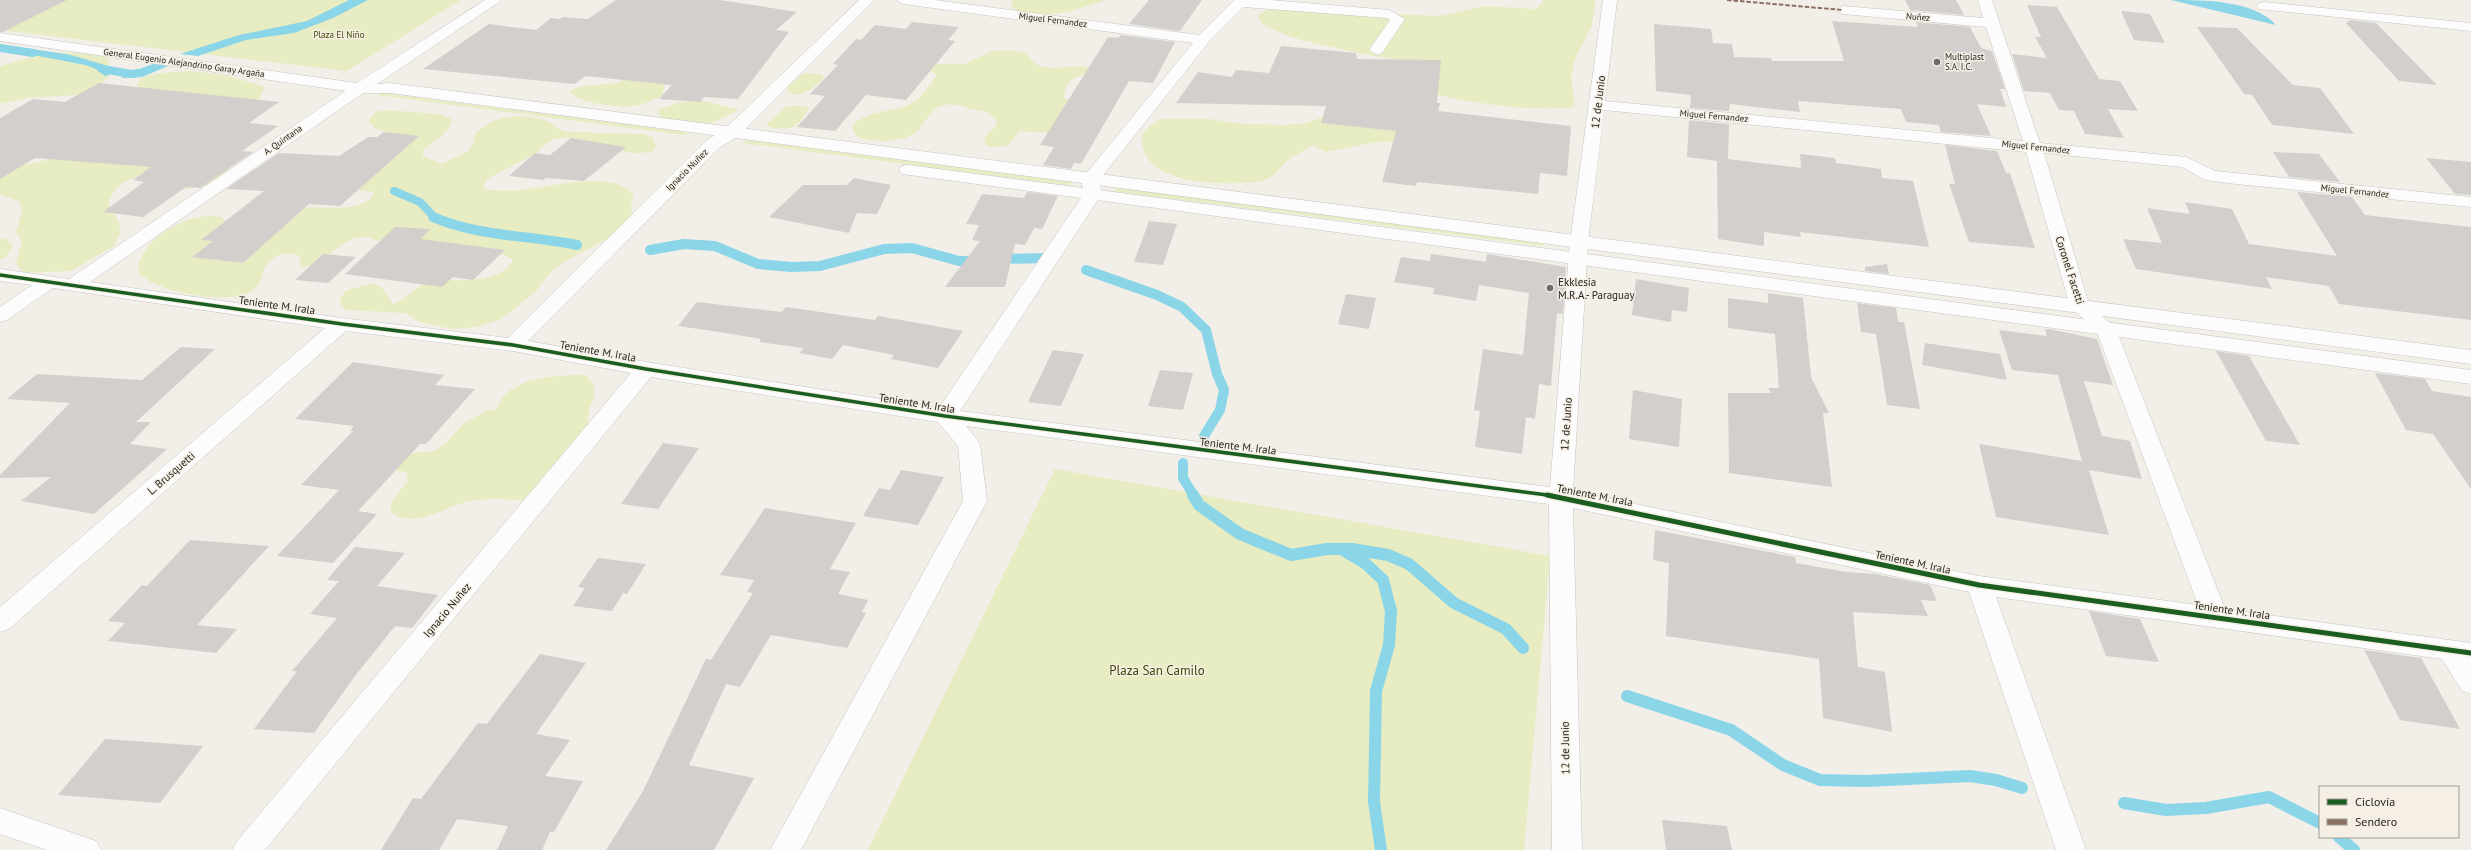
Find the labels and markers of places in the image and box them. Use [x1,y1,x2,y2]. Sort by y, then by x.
place label: Multiplast S.A. I.C. [1945,51,1984,72]
marker: Multiplast S.A. I.C. [1932,57,1942,67]
place label: Ekklesia M.R.A.- Paraguay [1558,275,1635,302]
marker: Ekklesia M.R.A.- Paraguay [1545,283,1555,293]

